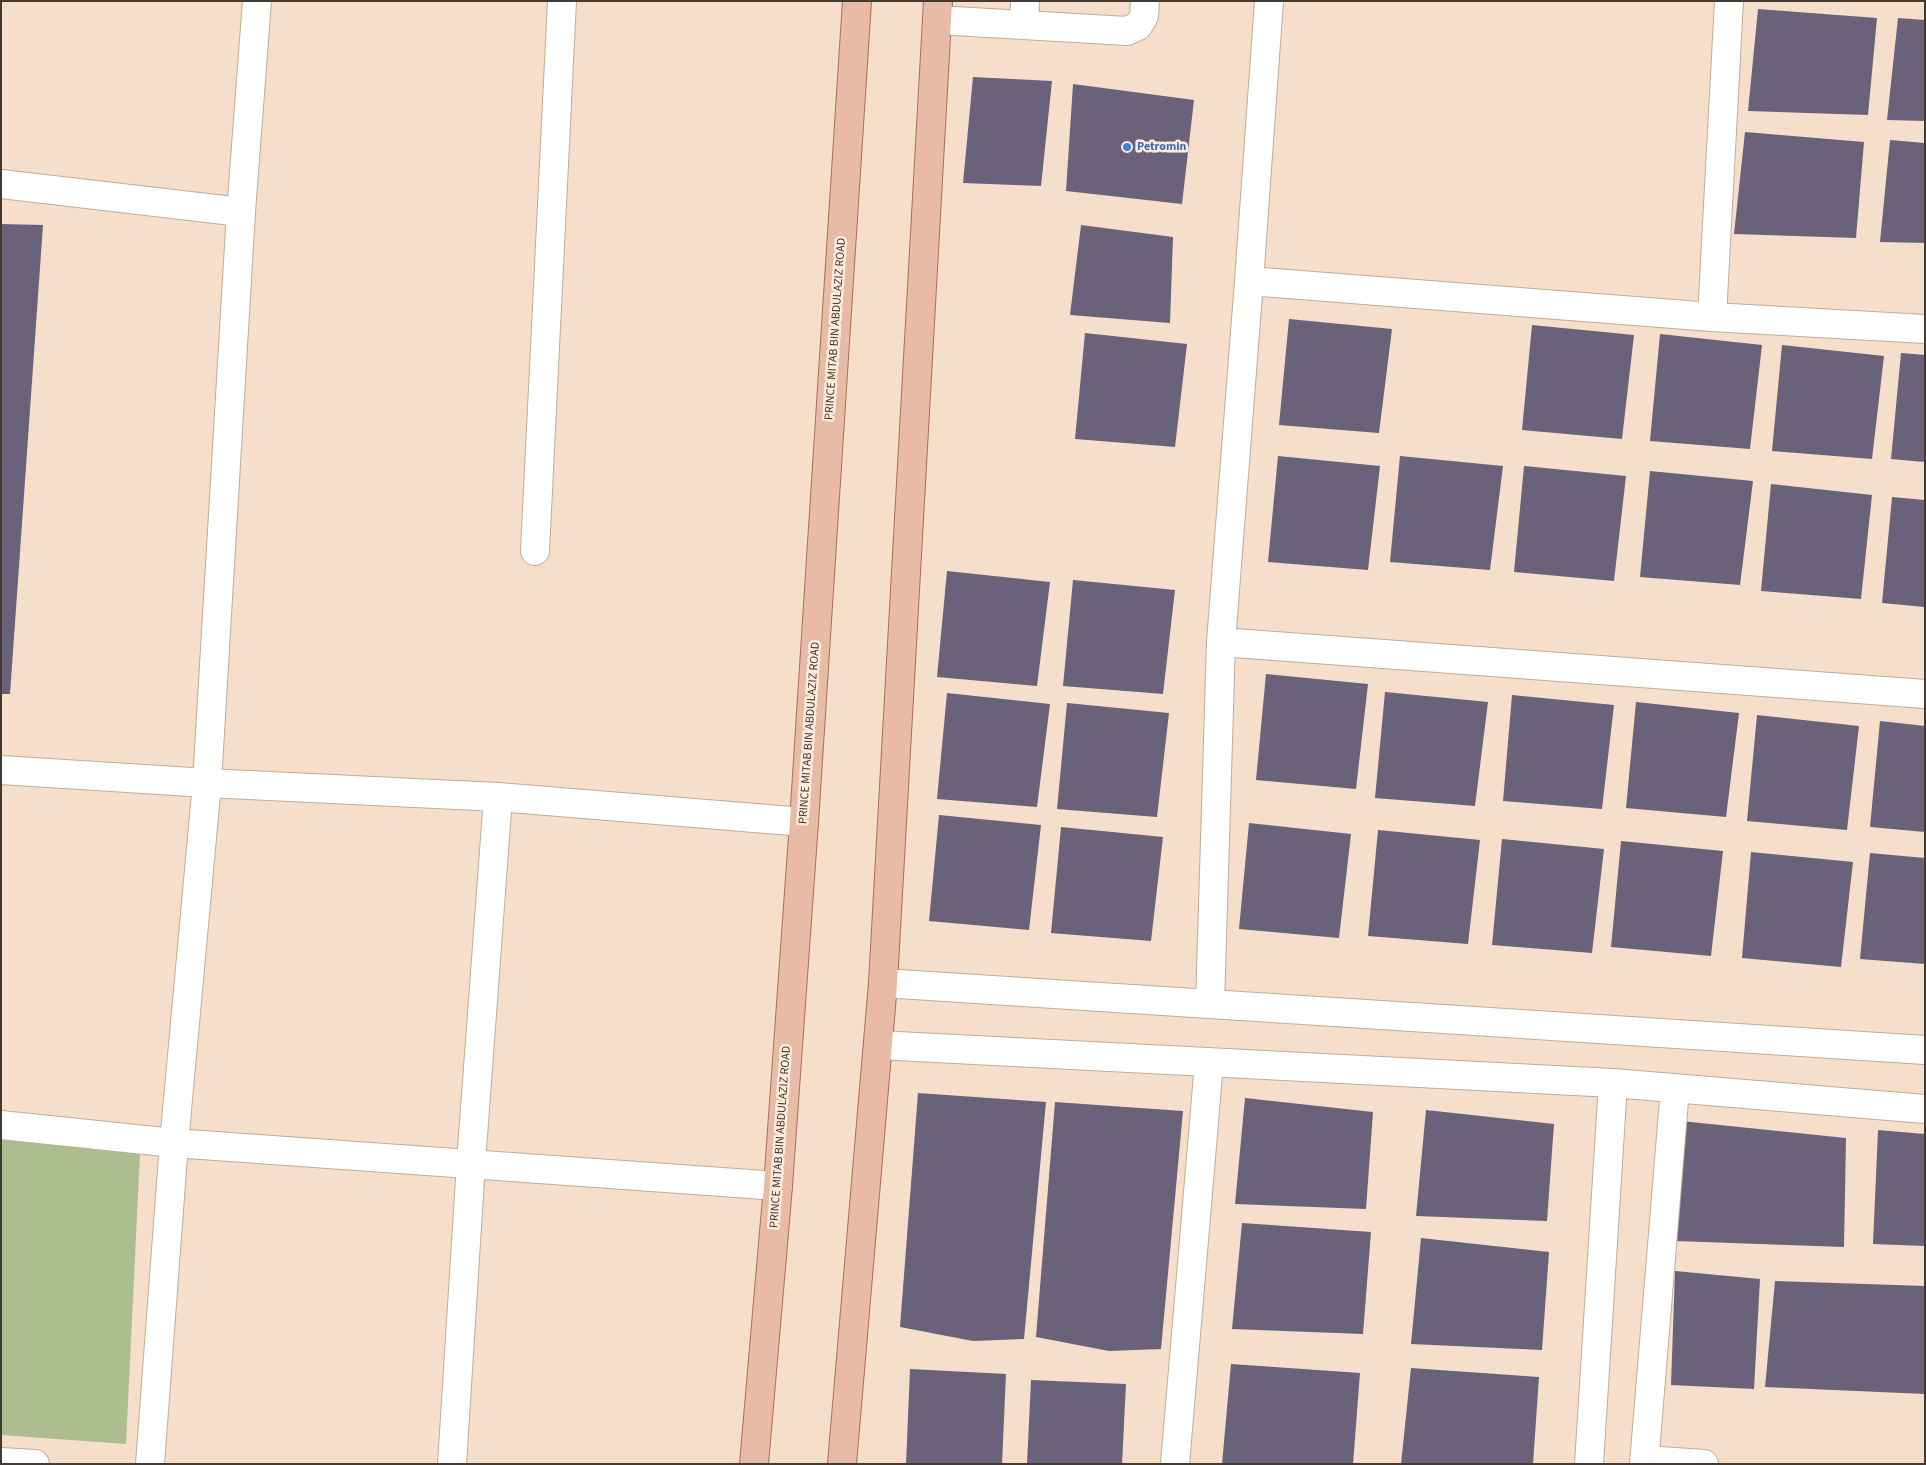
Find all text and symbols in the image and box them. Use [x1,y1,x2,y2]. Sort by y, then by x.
place label: Petromin [1137,140,1186,154]
marker: Petromin [1121,141,1133,153]
street label: PRINCE MITAB BIN ABDULAZIZ ROAD [822,238,850,420]
street label: PRINCE MITAB BIN ABDULAZIZ ROAD [796,642,824,824]
street label: PRINCE MITAB BIN ABDULAZIZ ROAD [767,1046,795,1228]

